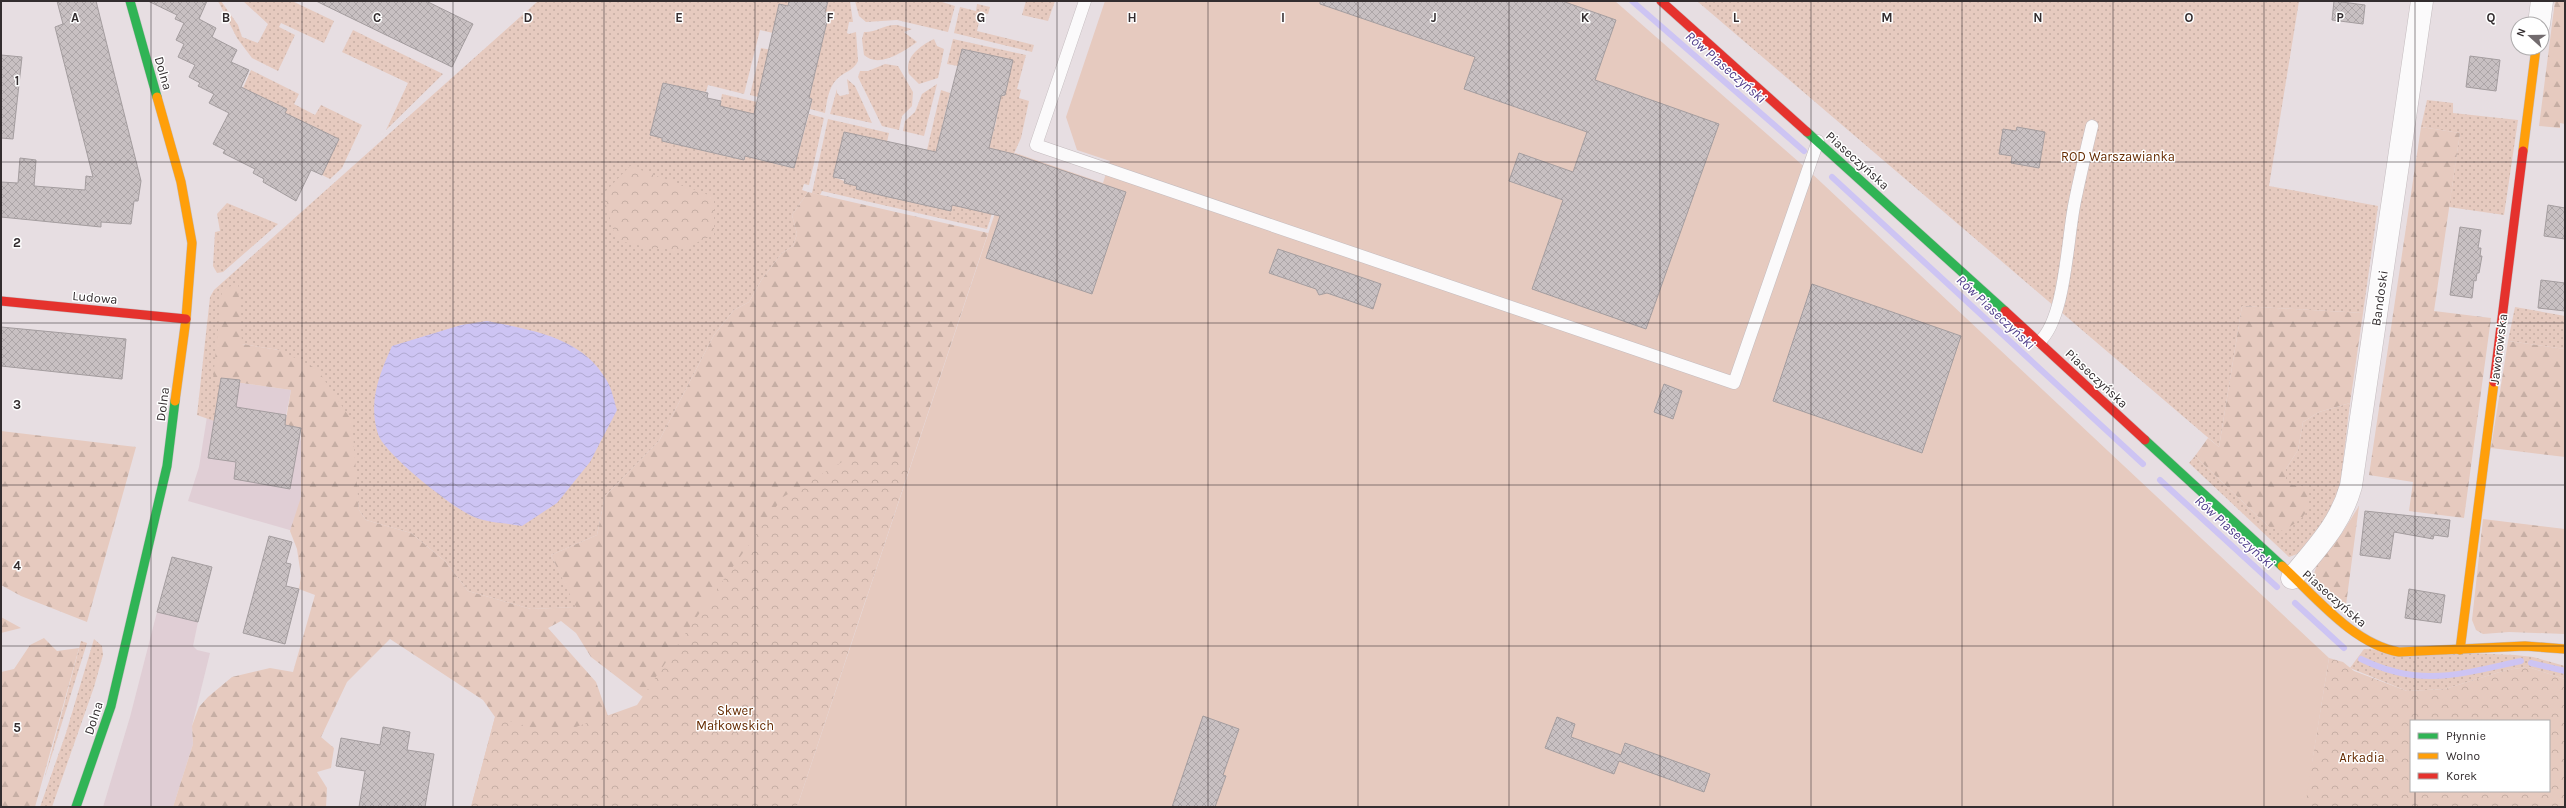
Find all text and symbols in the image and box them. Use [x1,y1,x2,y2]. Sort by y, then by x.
text: A [71,10,79,25]
text: B [222,10,230,25]
text: C [373,10,381,25]
text: D [524,10,533,25]
text: E [675,10,683,25]
text: F [826,10,834,25]
text: G [977,10,985,25]
text: H [1127,10,1137,25]
text: I [1281,10,1285,25]
text: J [1431,10,1437,25]
text: K [1581,10,1590,25]
text: L [1733,10,1740,25]
text: M [1881,10,1893,25]
text: N [2033,10,2043,25]
text: O [2185,10,2194,25]
text: P [2336,10,2344,25]
text: Q [2487,10,2496,25]
north arrow [2510,16,2550,56]
text: N [2514,27,2529,39]
water label: Rów Piaseczyński [1682,28,1770,107]
street label: Dolna [152,55,175,92]
text: 1 [15,73,19,88]
street label: Piaseczyńska [1823,128,1892,193]
park label: ROD Warszawianka [2061,149,2175,164]
text: 2 [13,235,21,250]
street label: Bandoski [2368,269,2391,327]
water label: Rów Piaseczyński [1953,272,2039,353]
street label: Ludowa [72,288,118,307]
street label: Jaworowska [2487,313,2510,385]
street label: Piaseczyńska [2062,346,2131,411]
street label: Dolna [153,386,172,422]
text: 3 [13,397,21,412]
water label: Rów Piaseczyński [2191,492,2278,573]
text: 4 [13,558,21,573]
street label: Piaseczyńska [2300,567,2370,630]
street label: Dolna [81,700,106,737]
park label: Skwer Małkowskich [696,703,774,733]
text: 5 [13,720,21,735]
legend [2410,720,2550,792]
text: Płynnie [2446,729,2486,743]
text: Wolno [2446,749,2480,763]
park label: Arkadia [2339,750,2385,765]
text: Korek [2446,769,2477,783]

